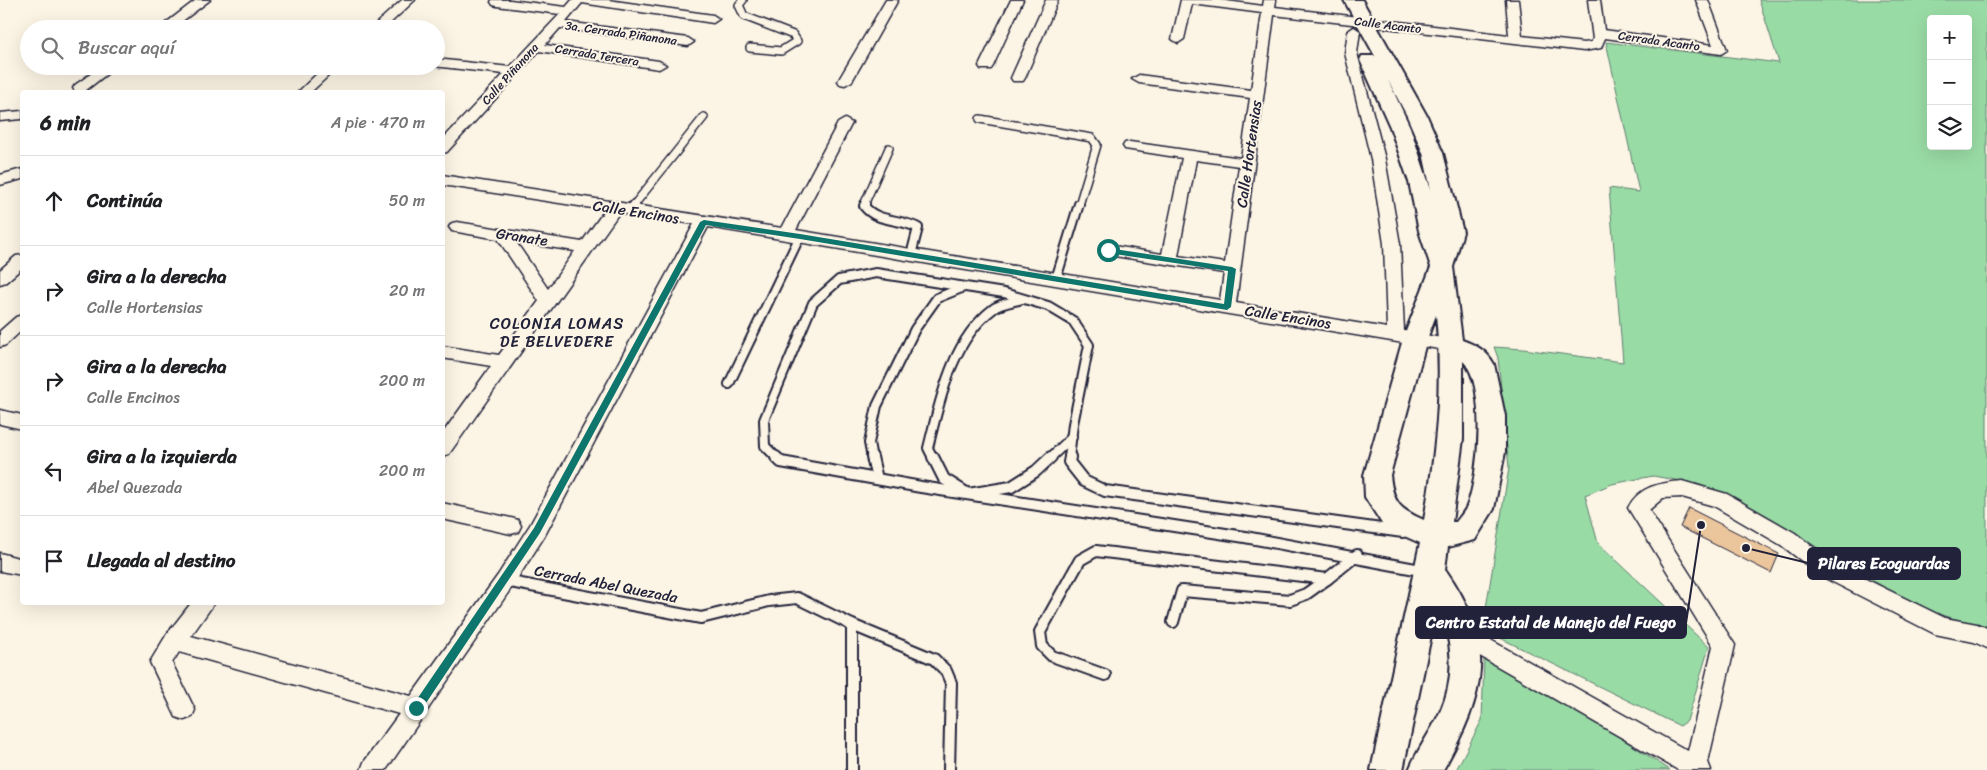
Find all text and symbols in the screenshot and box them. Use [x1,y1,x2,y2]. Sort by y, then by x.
street label: Calle Acanto [1353,10,1423,40]
street label: 3a. Cerrada Piñanona [564,14,679,52]
map controls [1927,15,1972,150]
button: + [1927,15,1972,60]
search box [20,20,445,75]
street label: Cerrada Acanto [1617,24,1701,58]
text: Buscar aquí [78,31,175,64]
icon: search [38,34,66,62]
street label: Calle Piñanona [476,38,544,110]
street label: Cerrada Tercera [553,38,641,72]
button: − [1927,60,1972,105]
street label: Calle Hortensias [1229,98,1269,209]
text: 6 min [40,104,91,142]
button: layers [1927,105,1972,150]
text: A pie · 470 m [331,108,425,137]
text: Continúa [87,184,162,217]
text: 50 m [389,186,425,215]
icon: ahead [40,187,68,215]
street label: Calle Encinos [591,192,682,232]
street label: Granate [494,220,550,254]
route start [1097,239,1120,262]
text: Gira a la derecha [87,260,226,293]
text: 20 m [389,276,425,305]
icon: right [40,277,68,305]
text: Calle Hortensias [87,293,203,322]
street label: Calle Encinos [1243,297,1334,337]
district label: COLONIA LOMAS DE BELVEDERE [490,309,624,356]
text: Gira a la derecha [87,350,226,383]
text: 200 m [379,366,425,395]
icon: right [40,367,68,395]
text: Calle Encinos [87,383,180,412]
text: Gira a la izquierda [87,440,237,473]
text: 200 m [379,456,425,485]
icon: left [40,457,68,485]
text: Abel Quezada [87,473,182,502]
text: Llegada al destino [87,544,236,577]
icon: arrive [40,547,68,575]
callout: Pilares Ecoguardas [1808,548,1960,579]
text: Pilares Ecoguardas [1818,549,1951,578]
street label: Cerrada Abel Quezada [532,557,680,611]
callout: Centro Estatal de Manejo del Fuego [1416,607,1686,638]
text: Centro Estatal de Manejo del Fuego [1425,608,1676,637]
route end [405,697,428,720]

